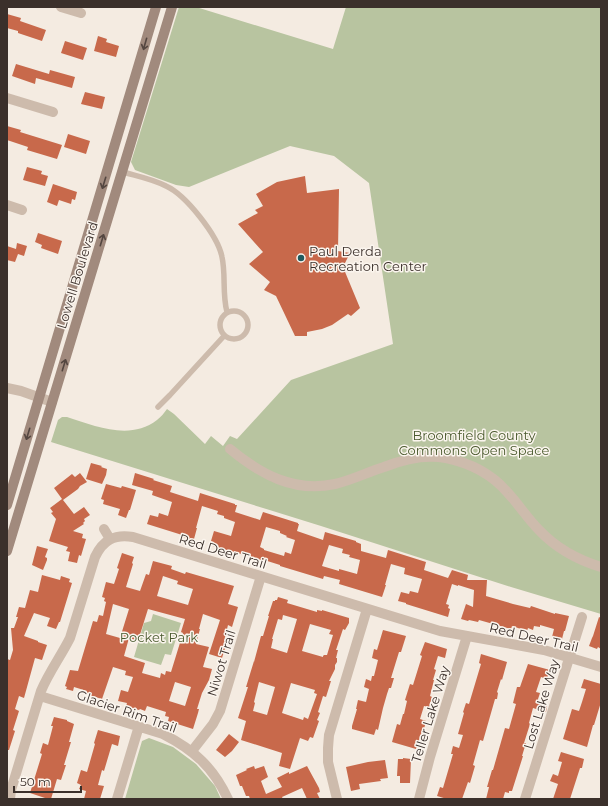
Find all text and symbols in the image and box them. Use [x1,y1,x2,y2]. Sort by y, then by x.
one-way arrow [141,38,148,51]
one-way arrow [100,176,107,189]
street label: Lowell Boulevard [53,219,101,331]
one-way arrow [98,235,106,247]
place label: Paul Derda Recreation Center [309,243,427,274]
marker: Paul Derda Recreation Center [296,253,306,263]
one-way arrow [60,359,68,371]
park label: Broomfield County Commons Open Space [399,427,549,458]
one-way arrow [24,428,31,441]
street label: Red Deer Trail [177,530,269,572]
street label: Red Deer Trail [488,619,580,655]
street label: Niwot Trail [203,628,239,698]
park label: Pocket Park [120,629,198,645]
street label: Lost Lake Way [520,656,563,751]
street label: Teller Lake Way [408,663,453,764]
street label: Glacier Rim Trail [75,686,179,736]
scale bar [14,768,81,794]
text: 50 m [20,774,51,789]

